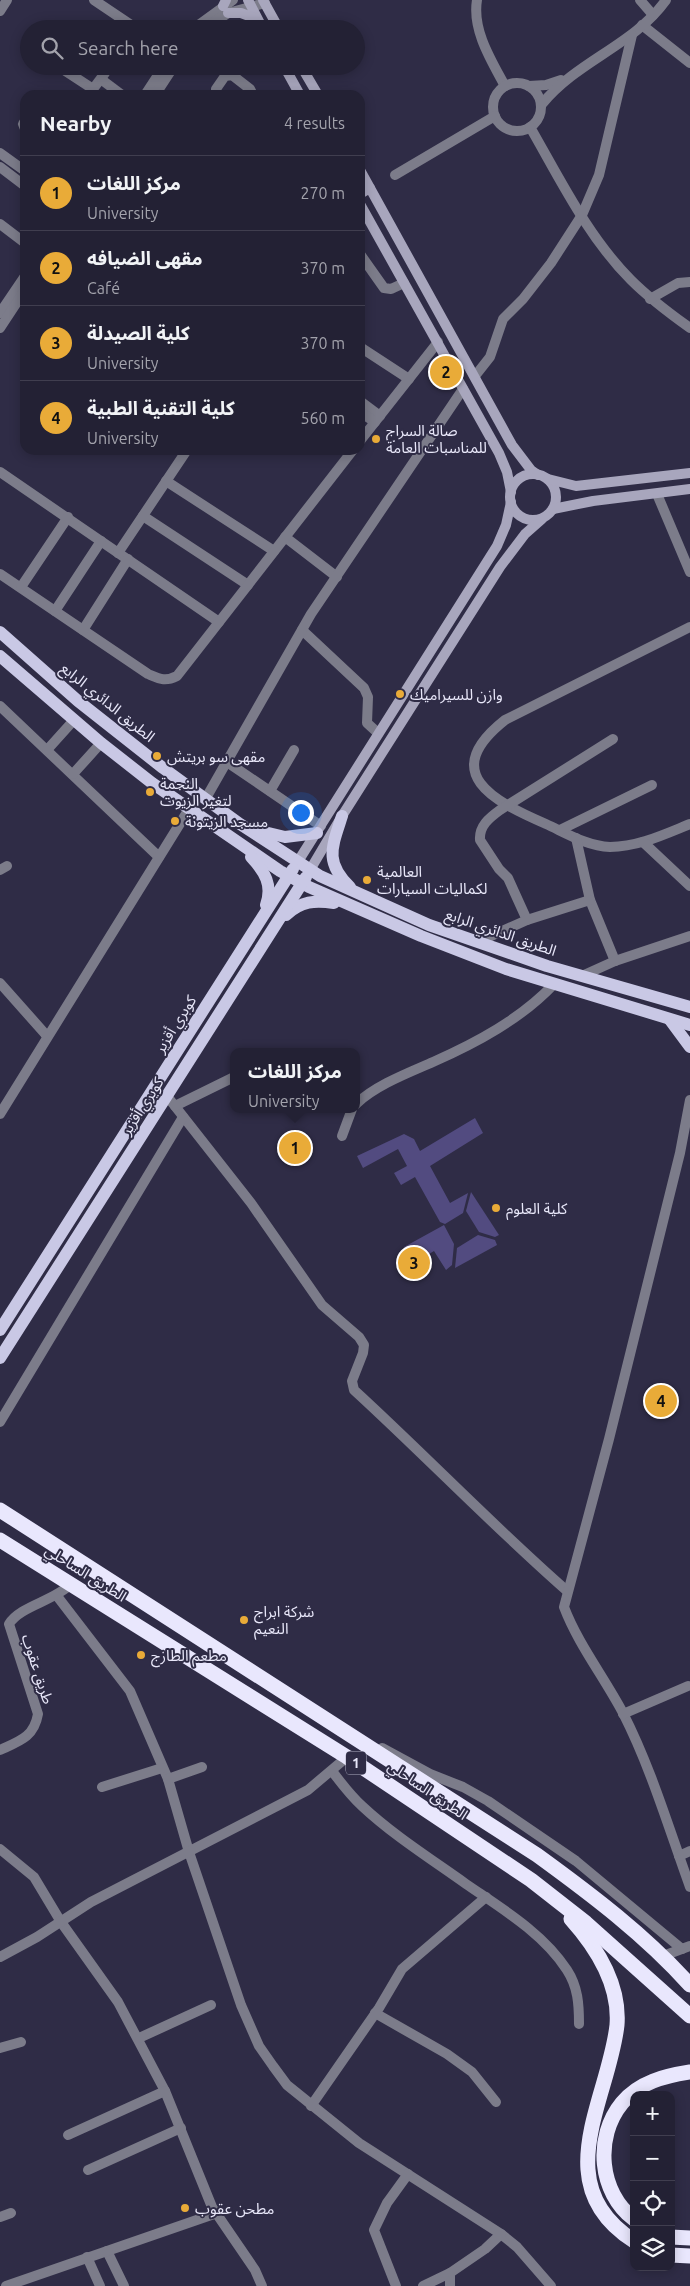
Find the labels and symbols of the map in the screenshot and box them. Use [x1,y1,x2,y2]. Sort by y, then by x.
pin: 2 [430,353,462,391]
place label: صالة السراج للمناسبات العامة [386,422,487,456]
marker: صالة السراج للمناسبات العامة [370,433,382,445]
street label: الطريق الدائري الرابع [55,659,158,748]
place label: وازن للسيراميك [410,686,503,704]
marker: وازن للسيراميك [394,688,406,700]
place label: مقهى سو بريتش [167,748,265,766]
marker: مقهى سو بريتش [151,750,163,762]
place label: النجمة لتغير الزيوت [160,775,232,810]
marker: النجمة لتغير الزيوت [144,786,156,798]
your location [288,800,314,826]
place label: مسجد الزيتونة [185,813,268,831]
marker: مسجد الزيتونة [169,815,181,827]
place label: العالمية لكماليات السيارات [377,863,488,898]
marker: العالمية لكماليات السيارات [361,874,373,886]
street label: الطريق الدائري الرابع [442,905,559,963]
street label: كوبري أقزير [150,992,203,1058]
street label: كويري أقزير [117,1074,170,1140]
pin: 1 [279,1129,311,1167]
place label: كلية العلوم [506,1200,568,1220]
marker: كلية العلوم [490,1202,502,1214]
pin: 3 [398,1244,430,1282]
pin: 4 [645,1382,677,1420]
street label: الطريق الساحلي [40,1541,130,1608]
place label: شركة ابراج النعيم [254,1603,315,1640]
marker: شركة ابراج النعيم [238,1614,250,1626]
street label: طريق عقوب [17,1632,57,1707]
place label: مطعم الطازج [151,1647,227,1668]
marker: مطعم الطازج [135,1649,147,1661]
road number: 1 [346,1752,366,1775]
street label: الطريق الساحلي [383,1757,471,1826]
place label: مطحن عقوب [195,2200,274,2218]
marker: مطحن عقوب [179,2202,191,2214]

